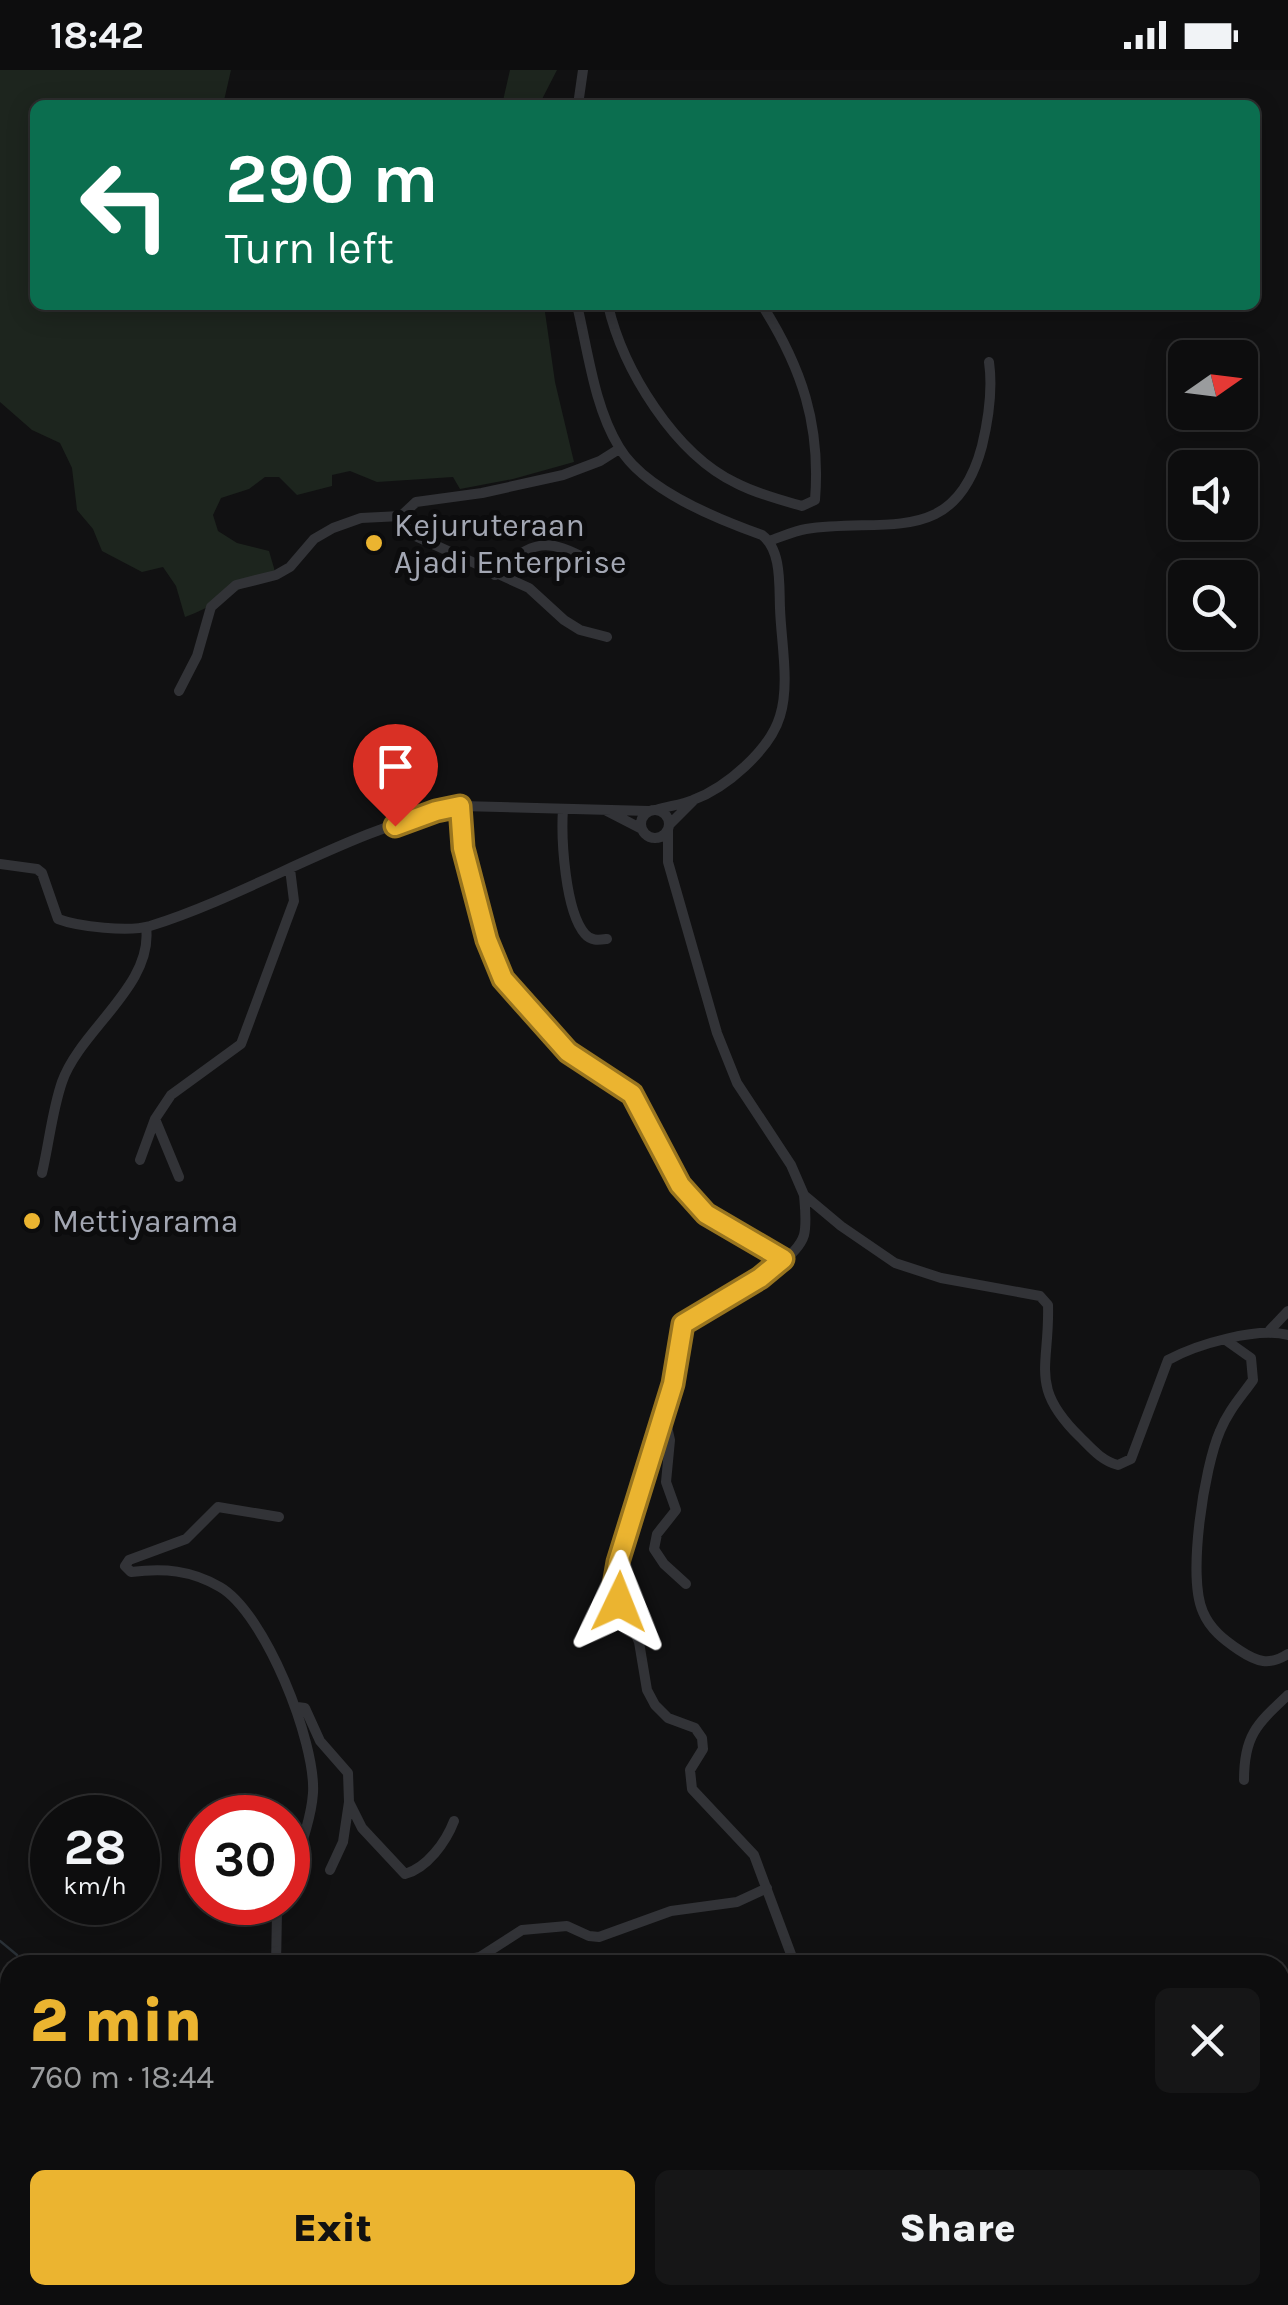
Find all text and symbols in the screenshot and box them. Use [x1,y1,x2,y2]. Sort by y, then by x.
text: 18:42 [50,13,144,58]
text: 290 m [225,138,438,220]
icon: left [60,140,190,270]
text: Turn left [225,222,394,274]
north arrow [1168,340,1258,430]
map controls [1168,340,1258,650]
button: sound [1168,450,1258,540]
place label: Kejuruteraan Ajadi Enterprise [394,507,627,581]
marker: Kejuruteraan Ajadi Enterprise [363,532,385,554]
button: search [1168,560,1258,650]
pin [353,724,438,827]
icon: arrive [368,739,423,794]
place label: Mettiyarama [52,1203,238,1240]
marker: Mettiyarama [21,1210,43,1232]
position arrow [567,1550,671,1654]
speed limit sign: 30 [180,1795,310,1925]
text: 28 [64,1818,126,1877]
text: km/h [63,1871,127,1900]
text: 2 min [30,1986,202,2056]
button: close [1155,1988,1260,2093]
text: 760 m · 18:44 [30,2059,214,2096]
button: Exit [30,2170,635,2285]
button: Share [655,2170,1260,2285]

